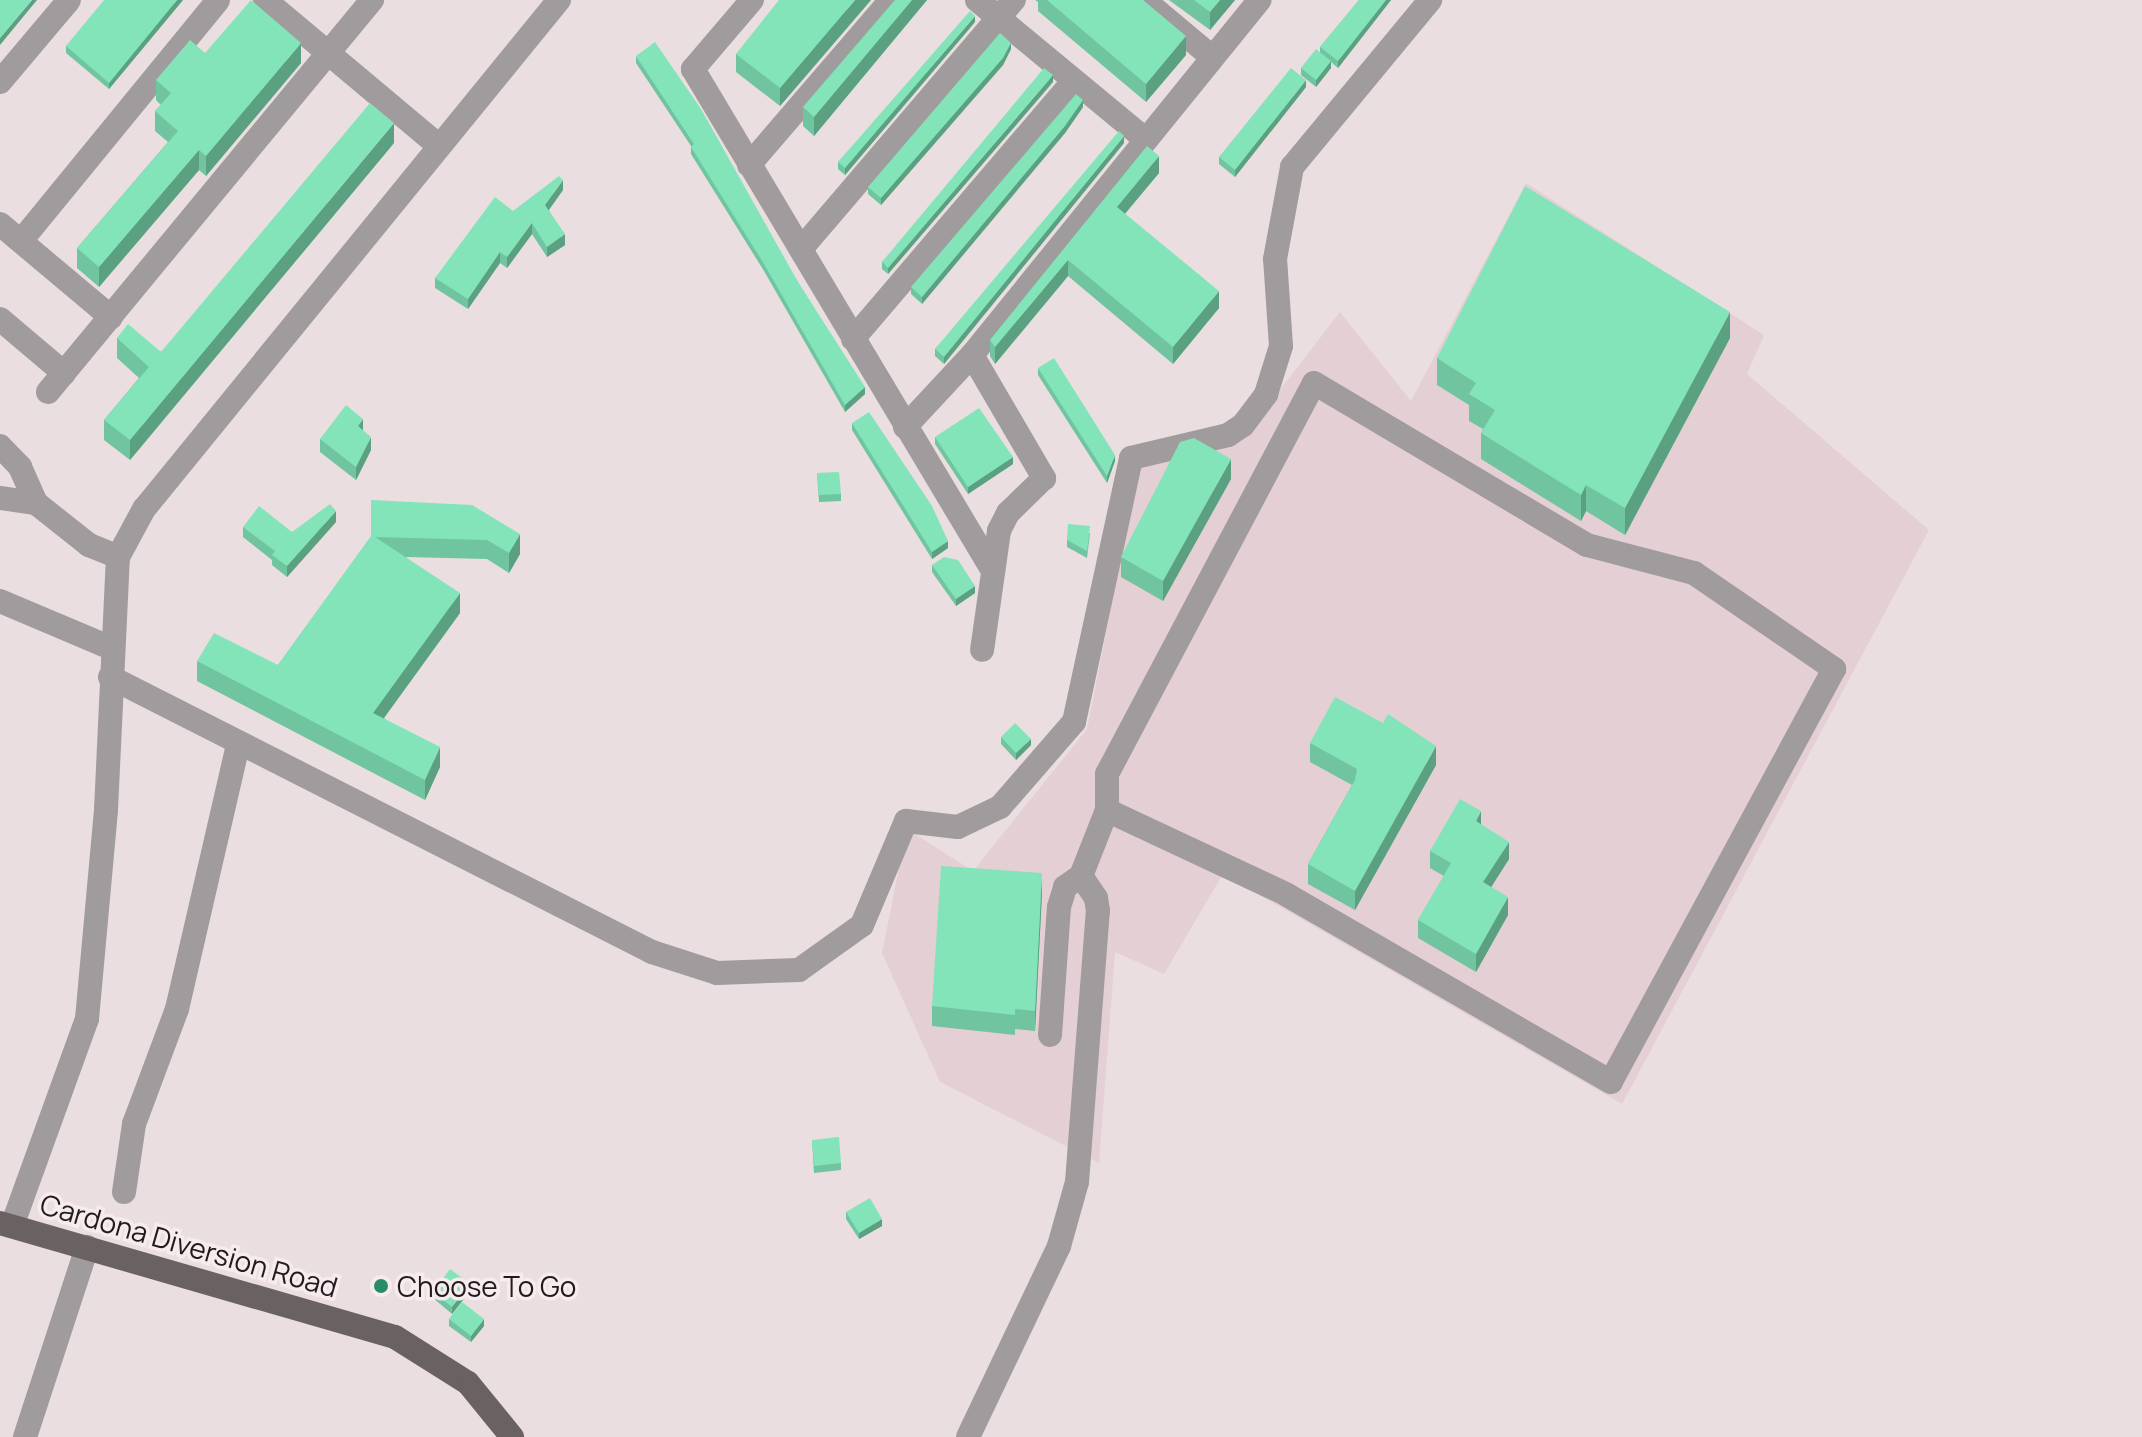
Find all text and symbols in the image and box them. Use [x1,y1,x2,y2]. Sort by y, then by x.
street label: Cardona Diversion Road [37,1186,341,1304]
place label: Choose To Go [397,1269,576,1303]
marker: Choose To Go [372,1277,390,1295]

